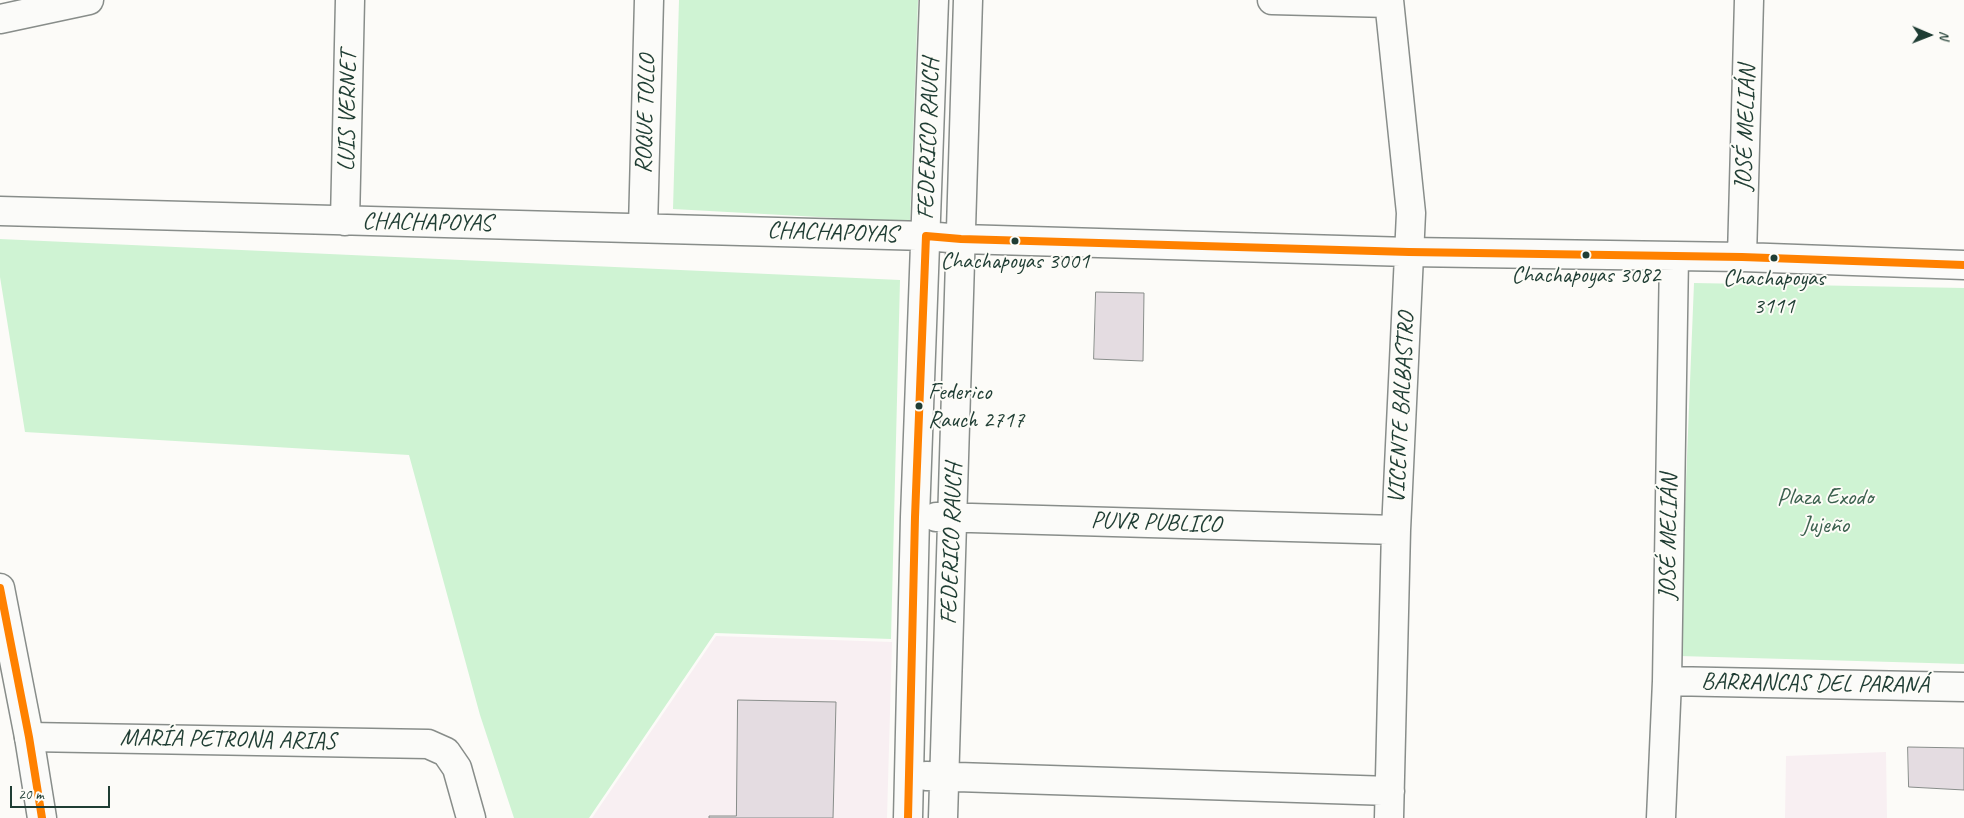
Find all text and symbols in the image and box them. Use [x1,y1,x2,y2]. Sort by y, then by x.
north arrow [1904,10,1954,60]
text: N [1936,31,1953,40]
street label: LUIS VERNET [333,50,363,172]
street label: ROQUE TOLLO [630,54,662,174]
street label: FEDERICO RAUCH [912,58,946,220]
street label: JOSÉ MELIÁN [1729,65,1763,191]
street label: CHACHAPOYAS [362,207,492,239]
street label: CHACHAPOYAS [767,216,897,250]
marker: Chachapoyas 3001 [1010,236,1020,246]
place label: Chachapoyas 3001 [941,248,1089,276]
marker: Chachapoyas 3082 [1581,250,1591,260]
marker: Chachapoyas 3111 [1769,253,1779,263]
place label: Chachapoyas 3082 [1512,262,1660,290]
place label: Chachapoyas 3111 [1723,265,1825,319]
street label: VICENTE BALBASTRO [1383,312,1421,504]
place label: Federico Rauch 2717 [928,379,1024,433]
marker: Federico Rauch 2717 [914,401,924,411]
street label: FEDERICO RAUCH [935,463,969,625]
street label: JOSÉ MELIÁN [1654,474,1684,600]
park label: Plaza Exodo Jujeño [1777,484,1873,540]
street label: PUVR PUBLICO [1090,506,1222,540]
street label: BARRANCAS DEL PARANÁ [1701,668,1929,700]
street label: MARÍA PETRONA ARIAS [120,724,336,756]
scale bar [12,776,112,808]
text: 20 m [18,785,44,804]

